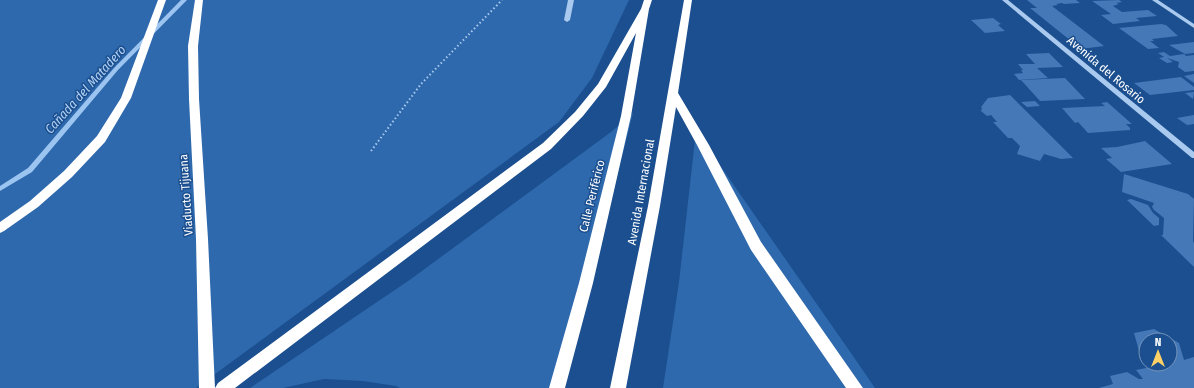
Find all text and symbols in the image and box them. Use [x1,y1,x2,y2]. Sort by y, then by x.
street label: Avenida del Rosario [1064,33,1148,107]
water label: Cañada del Matadero [42,42,129,136]
street label: Avenida Internacional [625,138,657,246]
street label: Viaducto Tijuana [176,154,196,236]
street label: Calle Periférico [576,159,608,233]
north arrow [1138,332,1178,372]
text: N [1155,336,1161,349]

